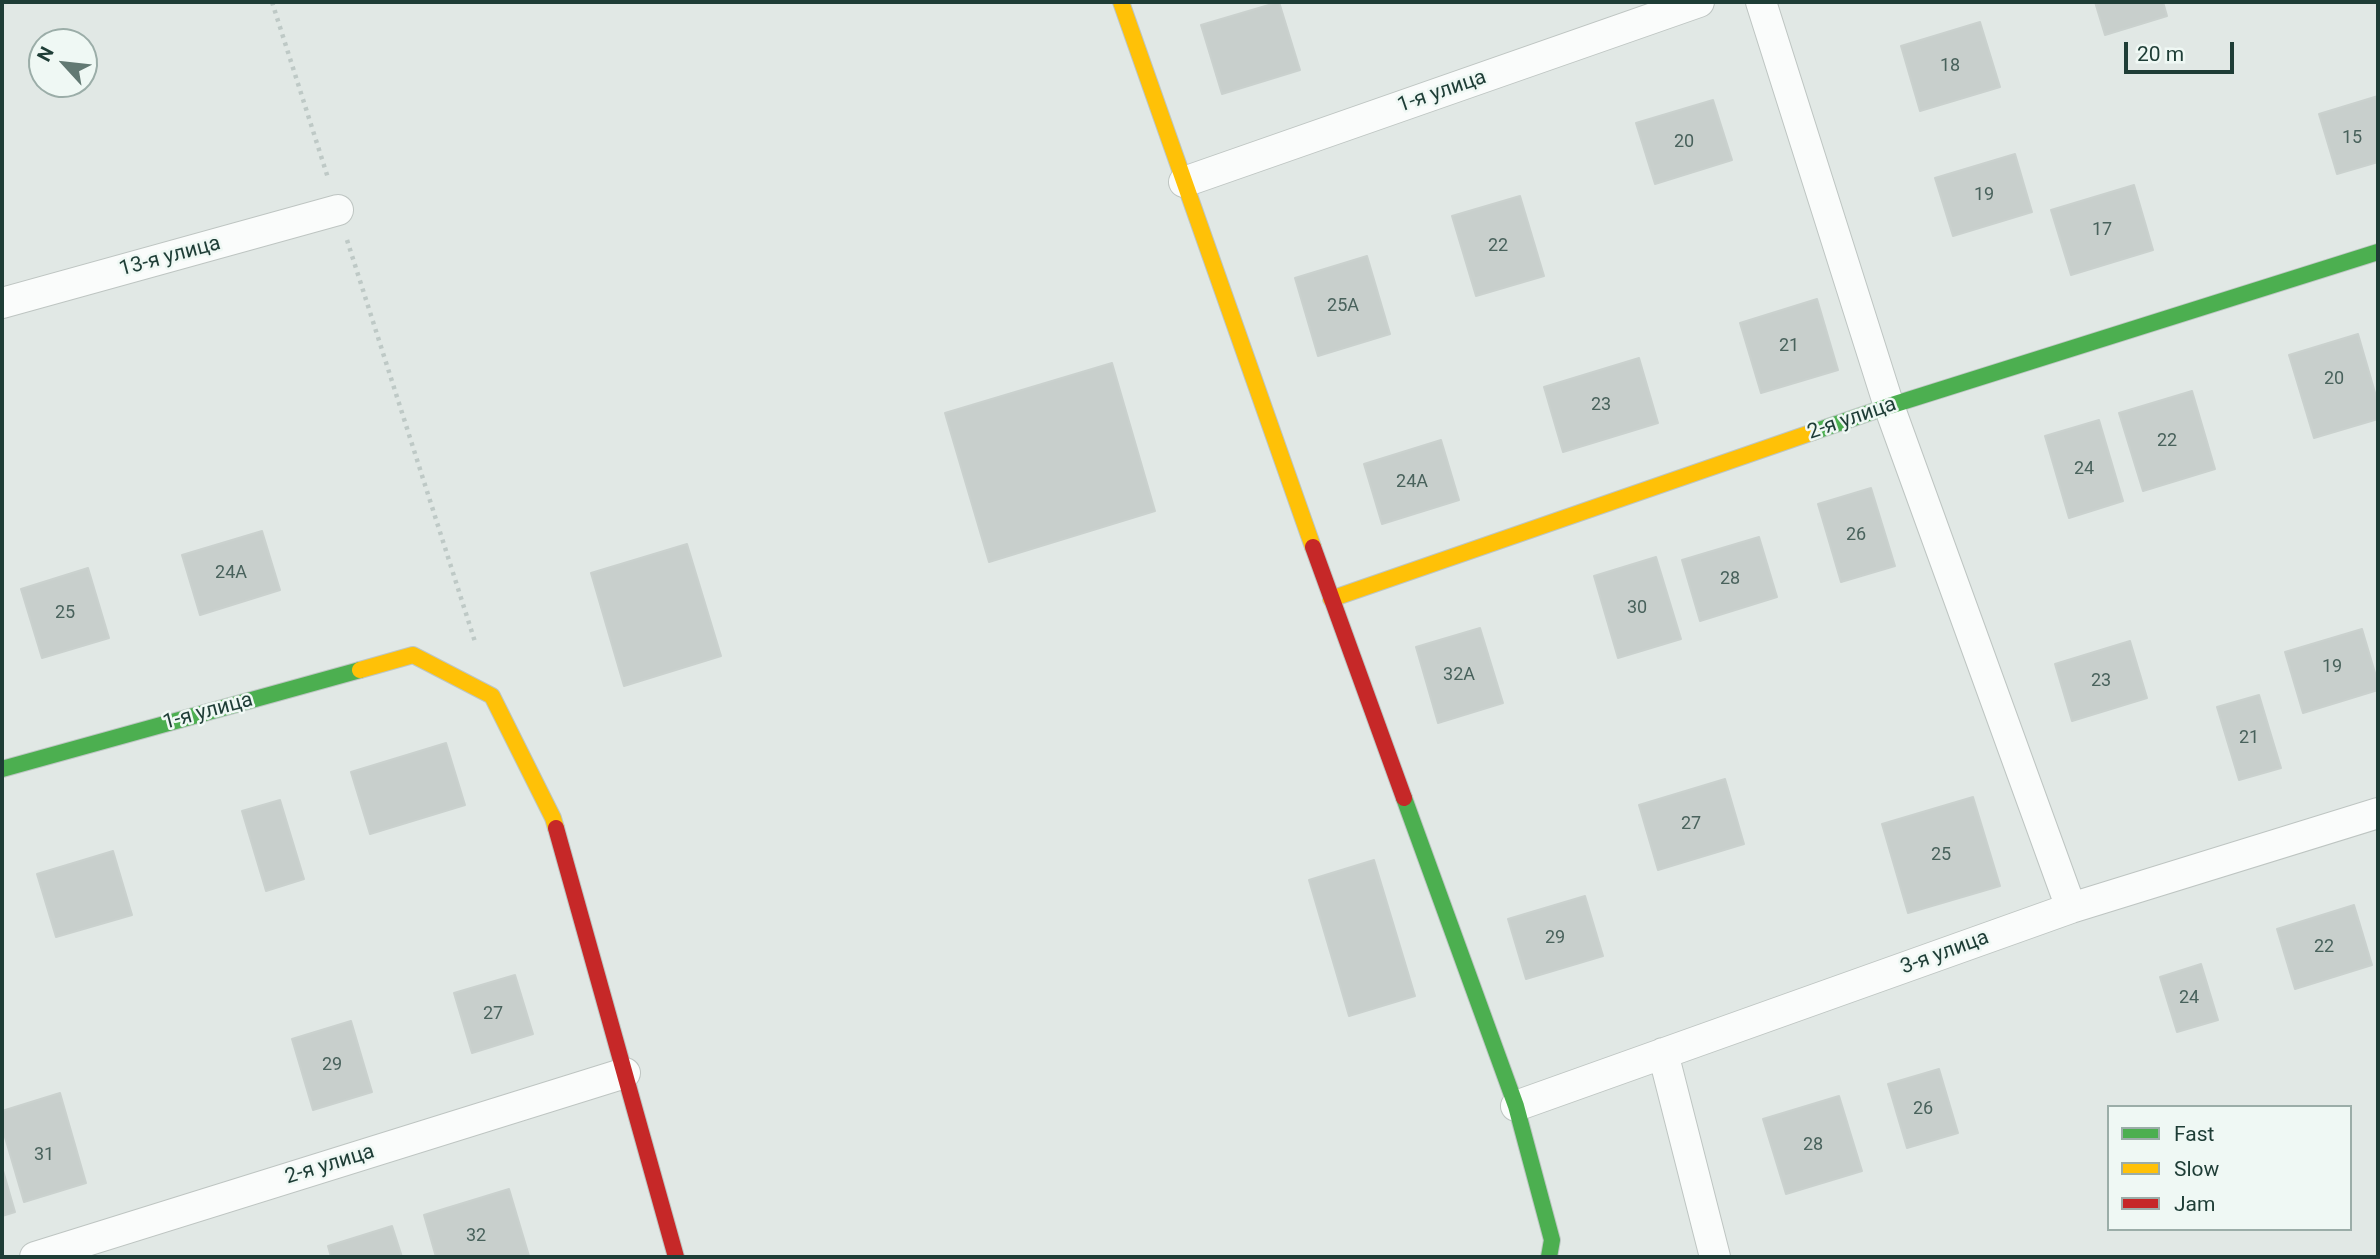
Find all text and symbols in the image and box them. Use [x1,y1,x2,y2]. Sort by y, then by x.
north arrow [28,28,98,98]
scale bar [2128,28,2238,72]
text: 20 m [2137,42,2184,66]
text: N [32,43,59,65]
house number: 18 [1940,55,1960,77]
street label: 1-я улица [1394,65,1490,119]
house number: 15 [2342,127,2362,149]
house number: 20 [1674,131,1694,153]
house number: 19 [1974,184,1994,206]
house number: 17 [2092,219,2112,241]
street label: 13-я улица [117,231,223,283]
house number: 22 [1488,235,1508,257]
house number: 25А [1327,295,1359,317]
house number: 21 [1779,335,1799,357]
house number: 20 [2324,368,2344,390]
street label: 2-я улица [1804,392,1900,446]
house number: 23 [1591,394,1611,416]
house number: 22 [2157,430,2177,452]
house number: 24 [2074,458,2094,480]
house number: 24А [1396,471,1428,493]
house number: 26 [1846,524,1866,546]
house number: 24А [215,562,247,584]
house number: 28 [1720,568,1740,590]
house number: 30 [1627,597,1647,619]
house number: 25 [55,602,75,624]
house number: 19 [2322,656,2342,678]
house number: 32А [1443,664,1475,686]
house number: 23 [2091,670,2111,692]
street label: 1-я улица [160,688,256,736]
house number: 21 [2239,727,2259,749]
house number: 27 [1681,813,1701,835]
house number: 25 [1931,844,1951,866]
street label: 3-я улица [1897,925,1993,981]
house number: 29 [1545,927,1565,949]
house number: 22 [2314,936,2334,958]
house number: 24 [2179,987,2199,1009]
house number: 27 [483,1003,503,1025]
house number: 29 [322,1054,342,1076]
house number: 26 [1913,1098,1933,1120]
legend [2107,1105,2352,1231]
text: Fast [2174,1122,2214,1146]
house number: 28 [1803,1134,1823,1156]
street label: 2-я улица [282,1140,378,1190]
house number: 31 [34,1144,54,1166]
text: Slow [2174,1157,2219,1181]
text: Jam [2174,1192,2215,1216]
house number: 32 [466,1225,486,1247]

